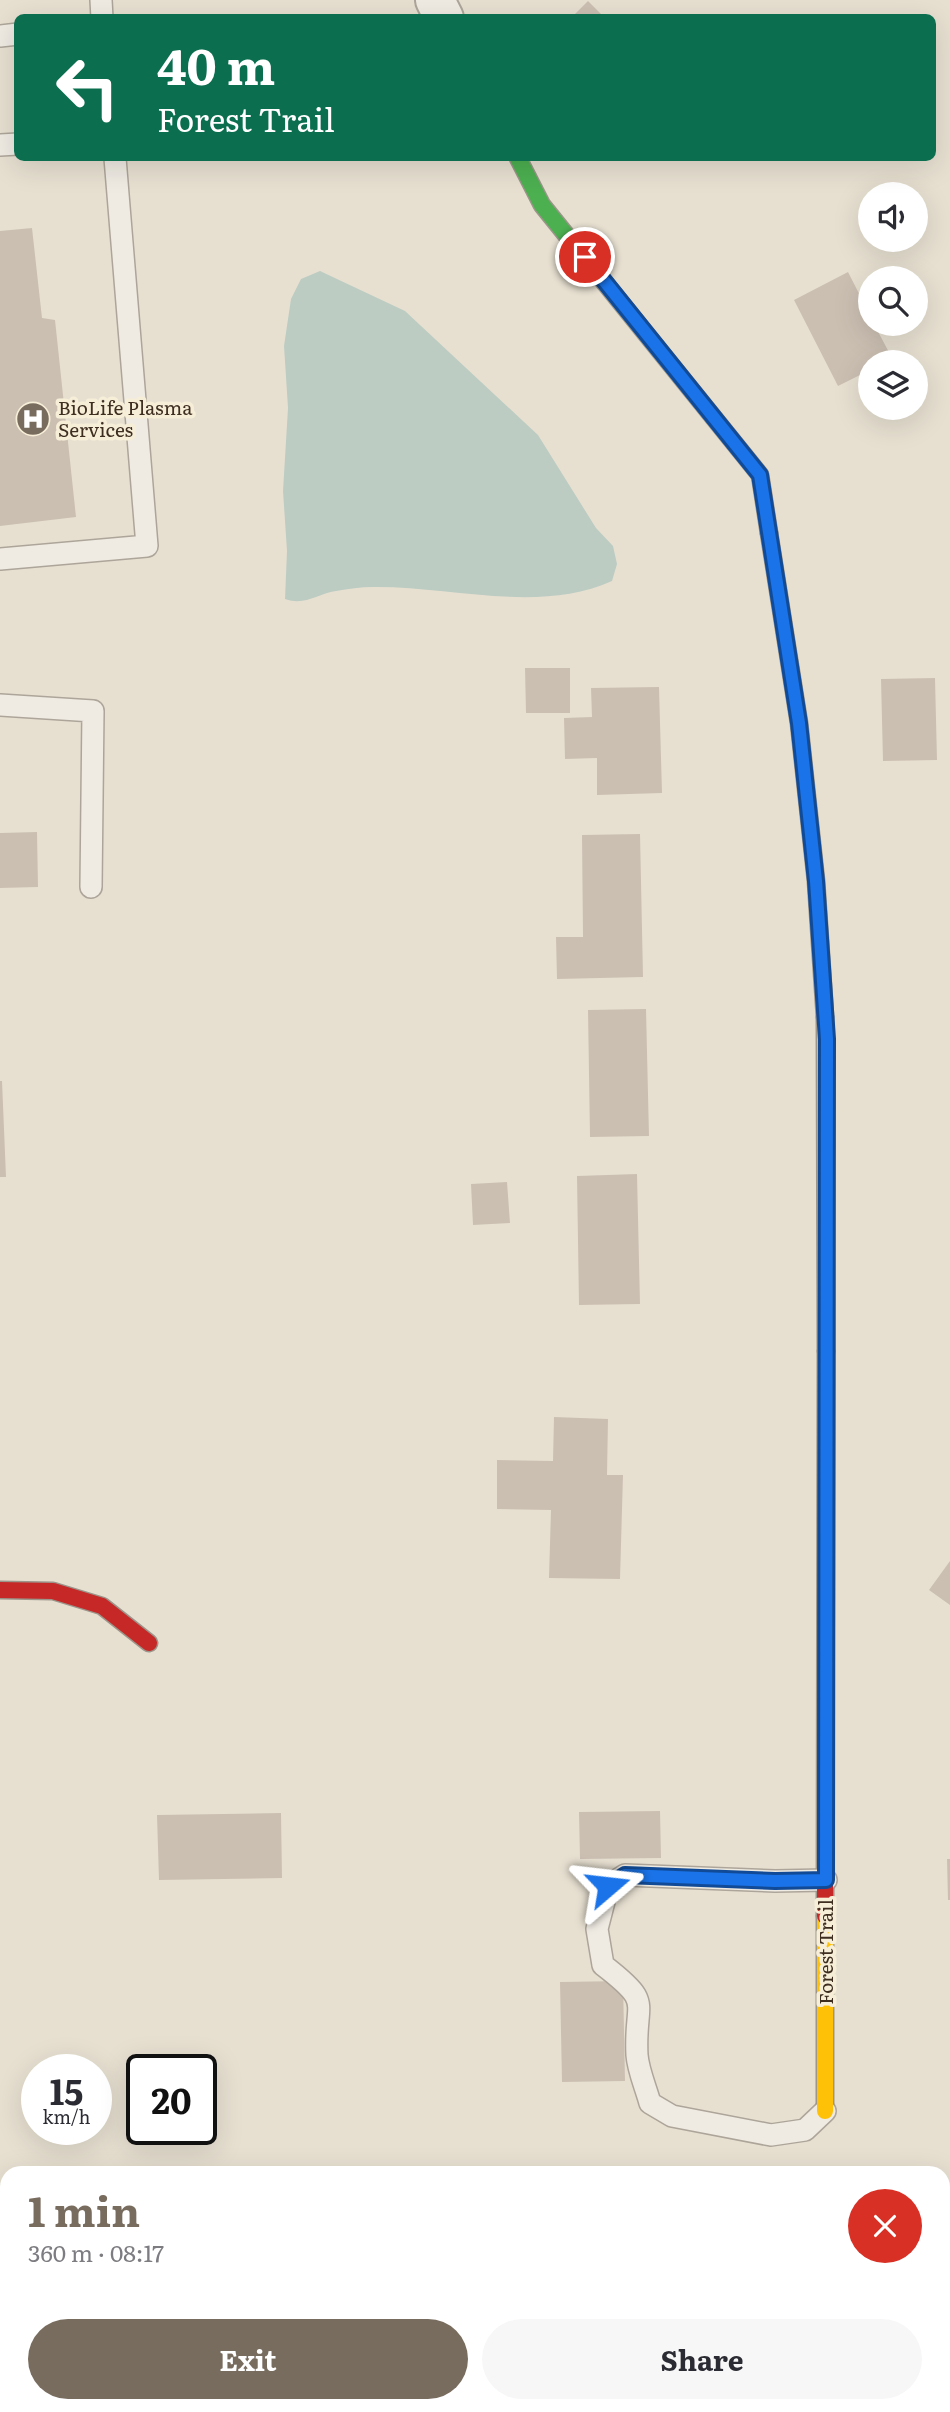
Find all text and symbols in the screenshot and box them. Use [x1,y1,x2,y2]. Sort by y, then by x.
text: 40 m [157,27,275,100]
icon: left [42,42,133,133]
text: Forest Trail [157,94,335,142]
map controls [858,182,928,420]
button: sound [858,182,928,252]
pin [555,227,615,287]
icon: arrive [566,238,604,276]
button: search [858,266,928,336]
button: layers [858,350,928,420]
place label: BioLife Plasma Services [58,393,193,443]
hospital icon: BioLife Plasma Services [14,400,52,438]
position arrow [571,1849,645,1923]
street label: Forest Trail [811,1899,839,2005]
speed limit sign: 20 [126,2054,217,2145]
text: 15 [50,2064,83,2116]
text: km/h [43,2103,90,2130]
text: 1 min [28,2178,140,2240]
button: close [848,2189,922,2263]
text: 360 m · 08:17 [28,2235,164,2269]
button: Exit [28,2319,468,2399]
button: Share [482,2319,922,2399]

